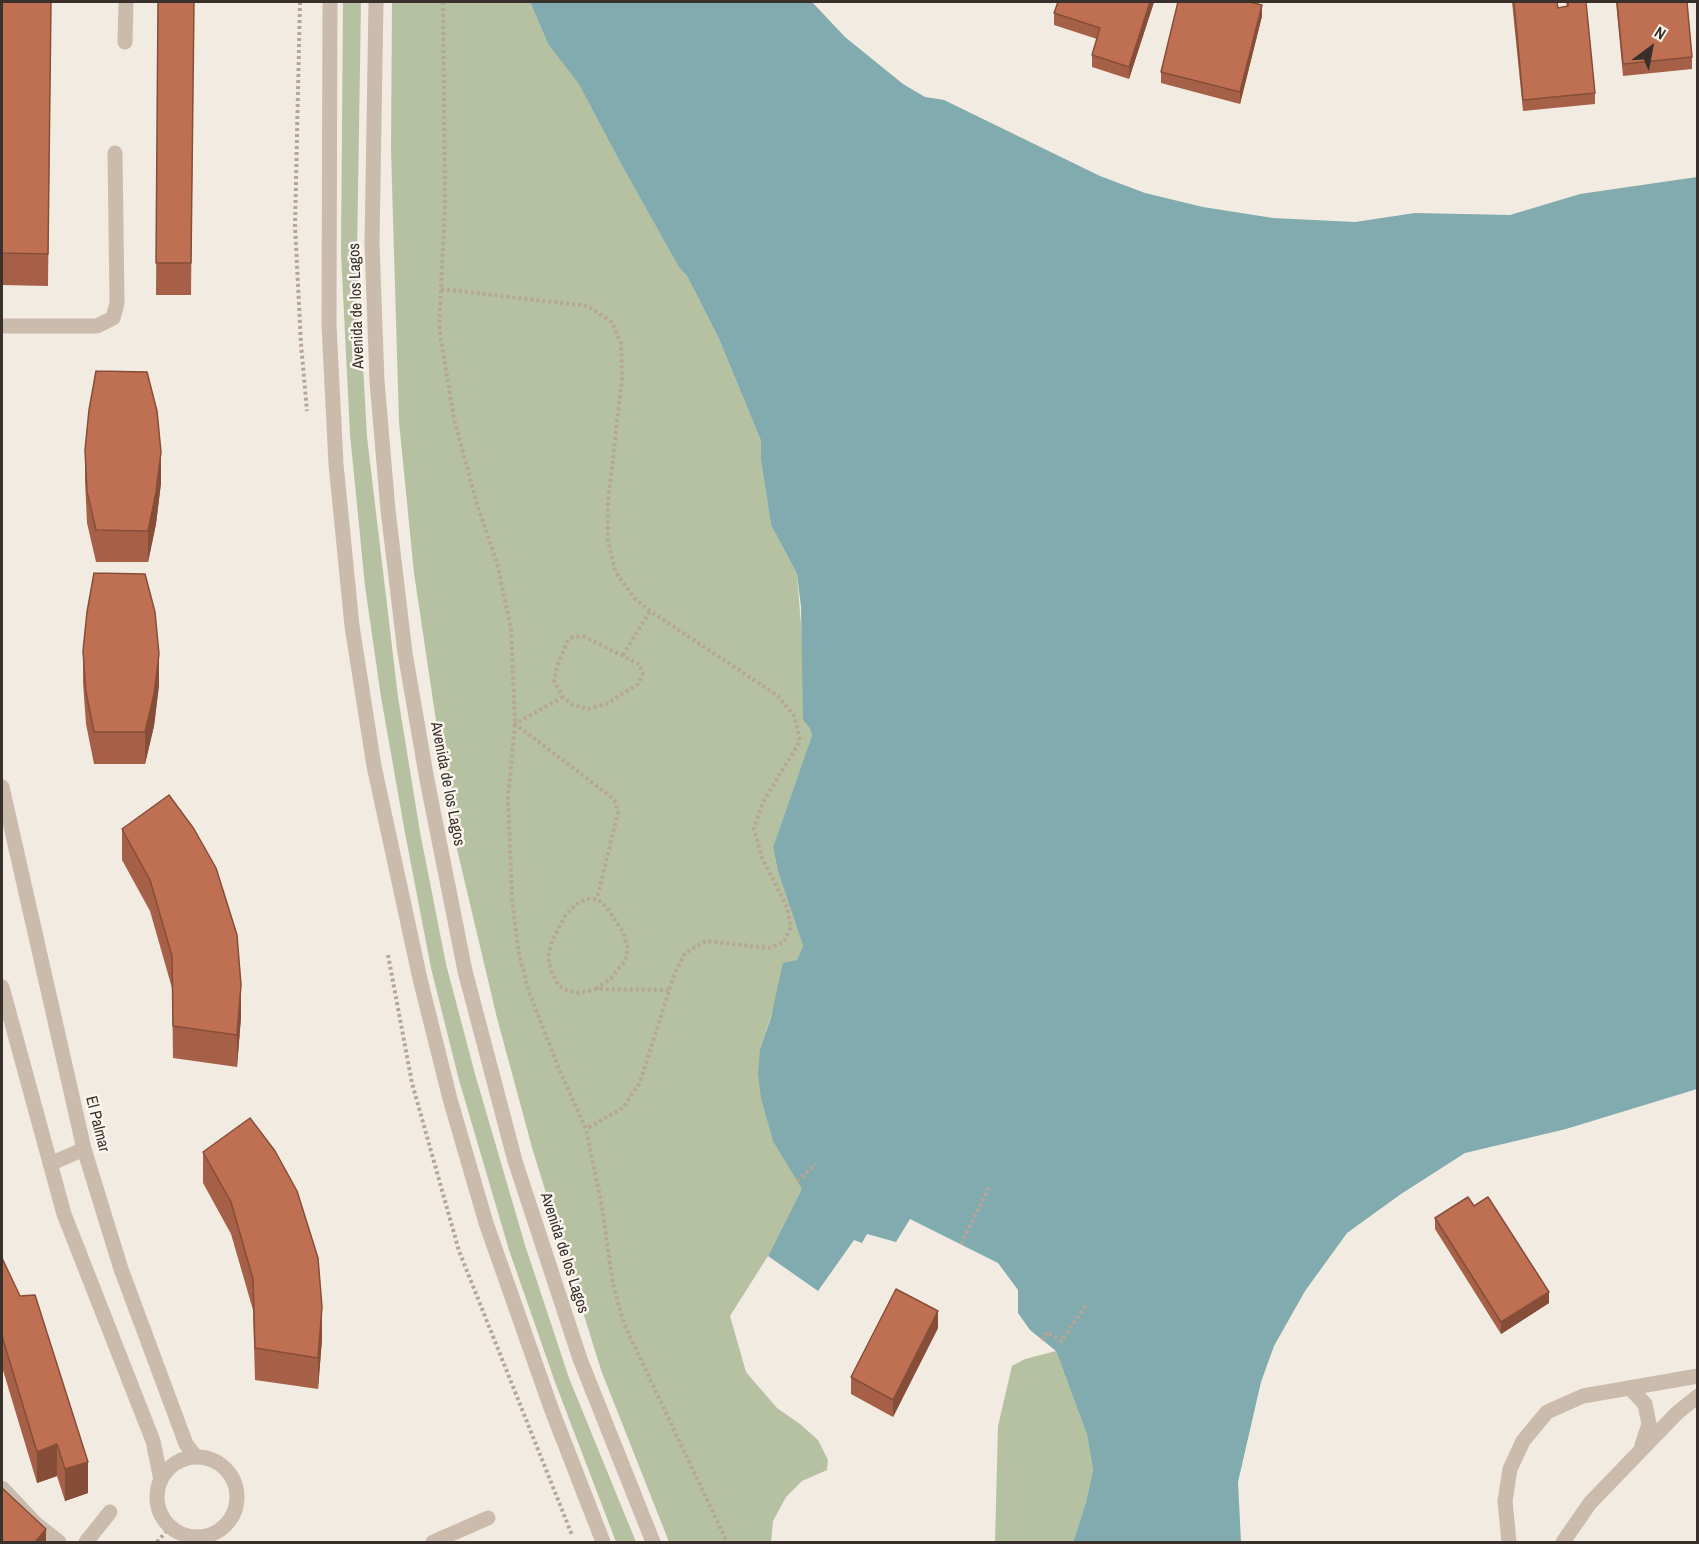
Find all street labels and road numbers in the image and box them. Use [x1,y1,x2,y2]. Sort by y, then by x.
street label: Avenida de los Lagos [345,243,369,369]
street label: Avenida de los Lagos [426,720,468,848]
street label: El Palmar [81,1094,113,1154]
street label: Avenida de los Lagos [535,1190,593,1316]

